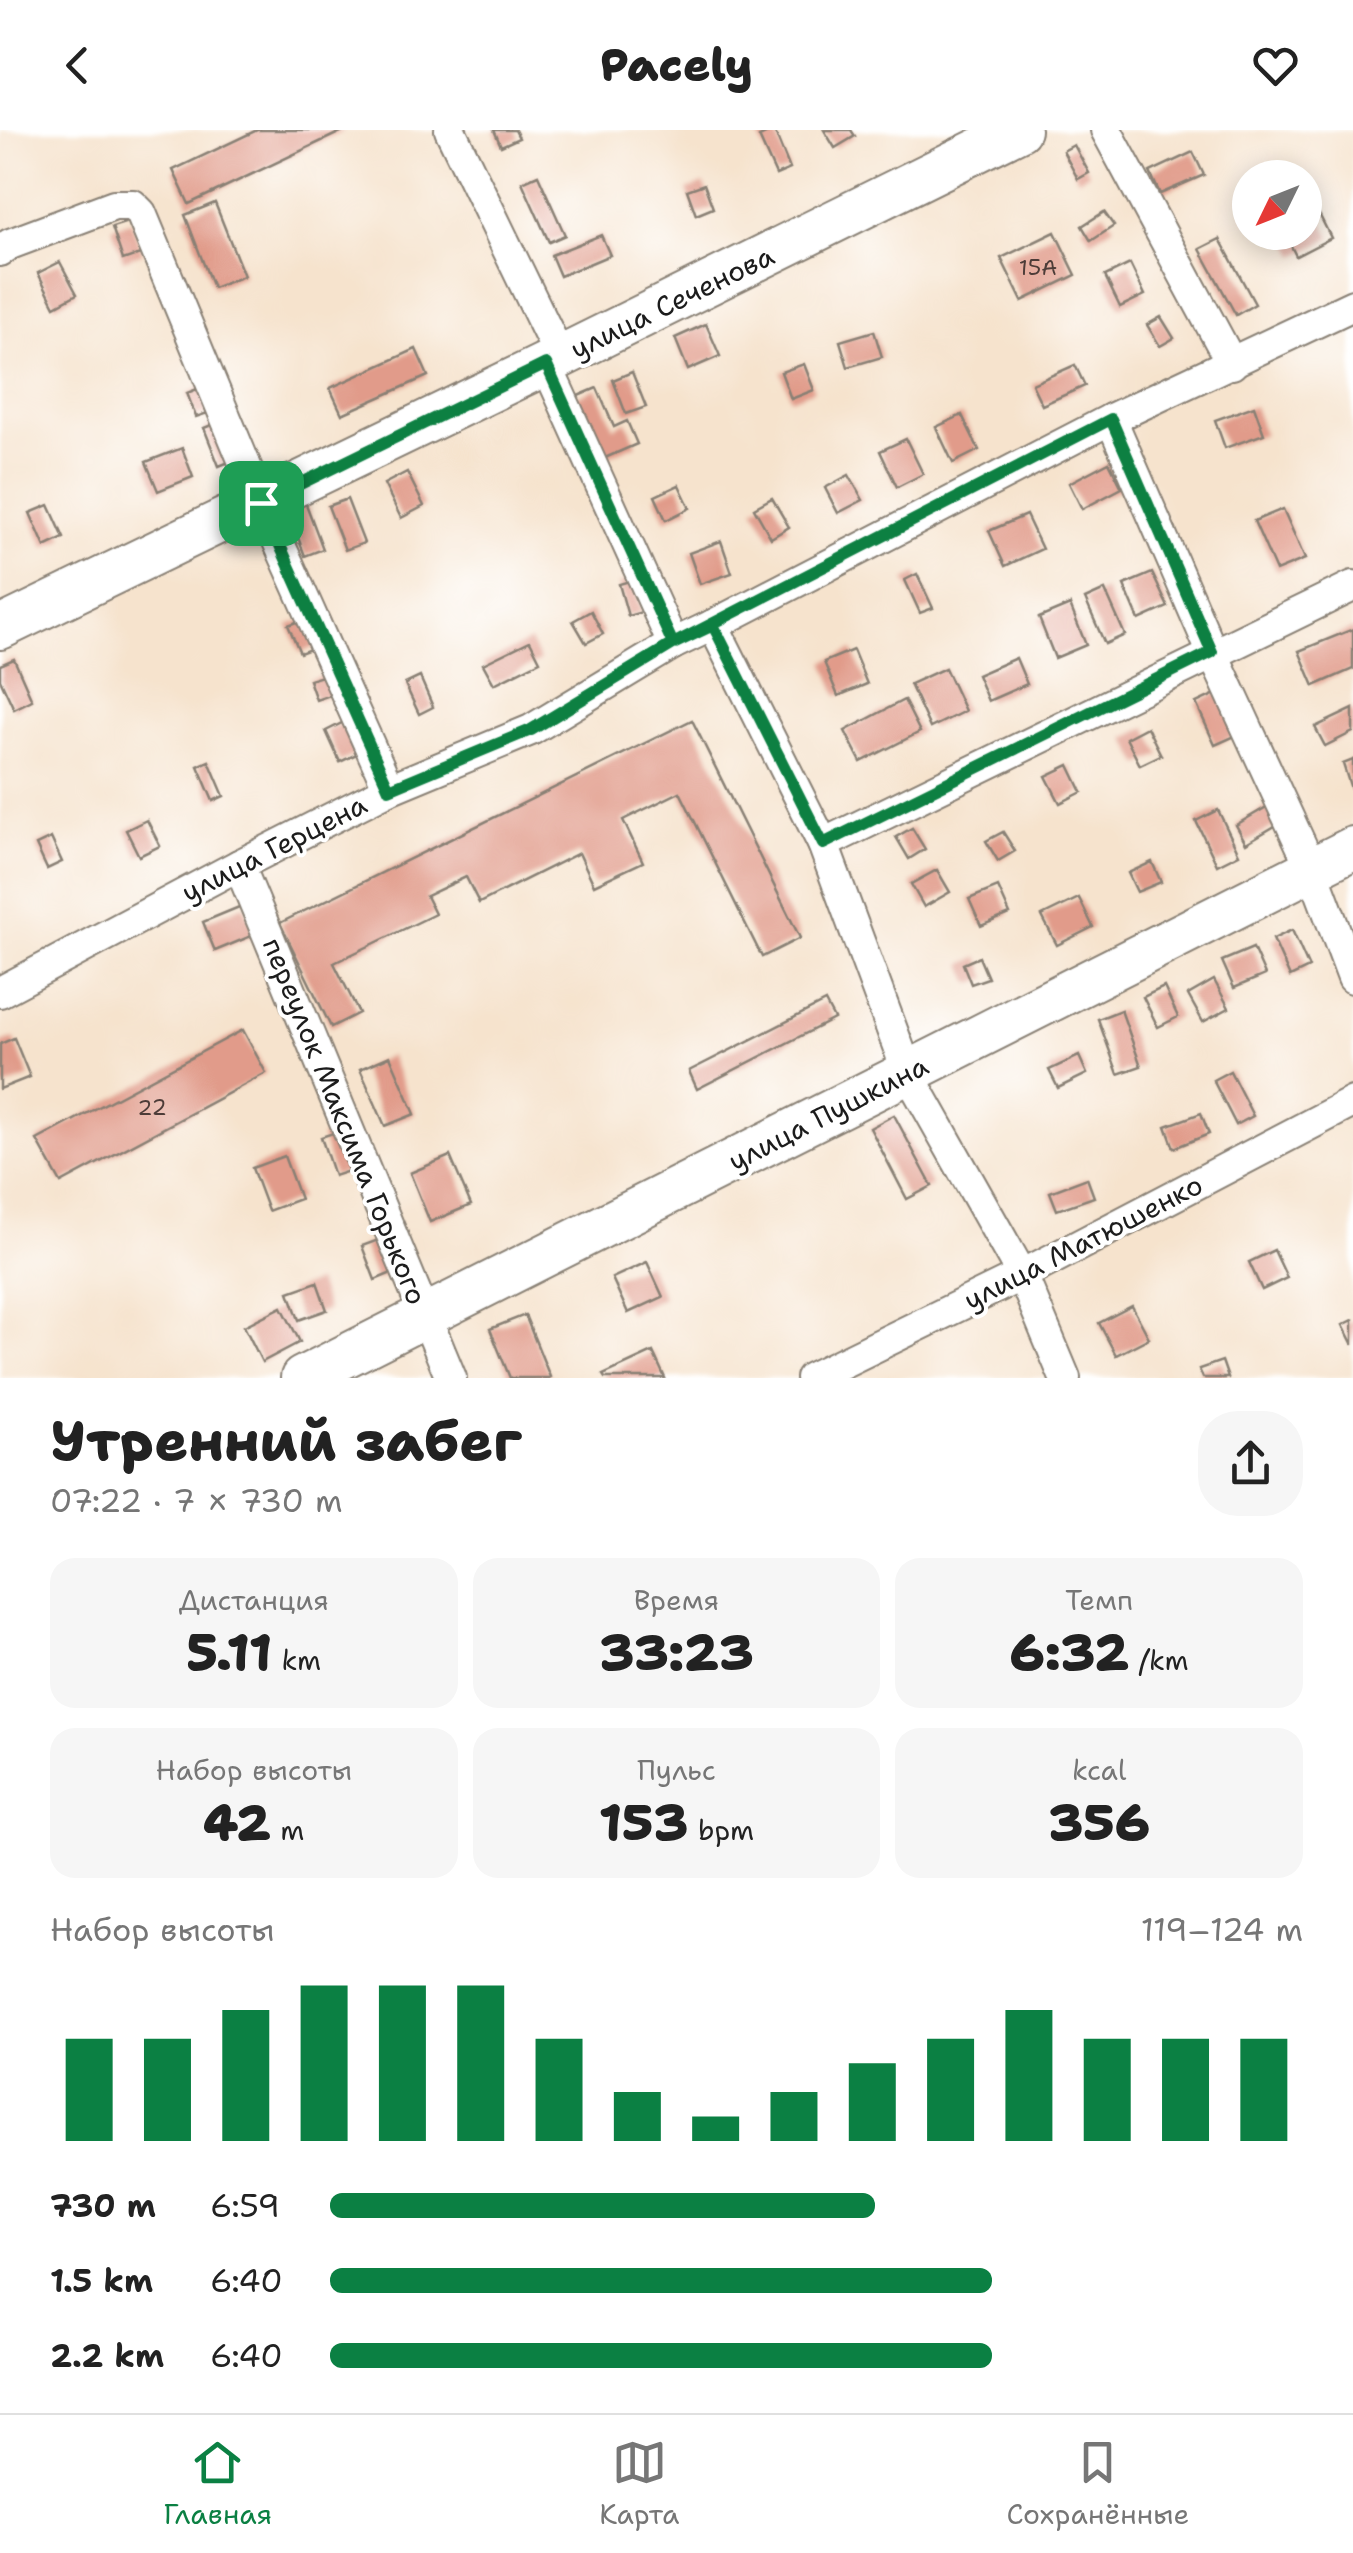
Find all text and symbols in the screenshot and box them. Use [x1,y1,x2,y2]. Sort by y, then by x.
text: Pacely [600,35,753,95]
icon: back [50,38,105,93]
icon: heart [1248,38,1303,93]
north arrow [1232,160,1322,250]
map controls [1232,160,1322,250]
street label: улица Сеченова [564,236,780,368]
house number: 15А [1019,253,1057,282]
pin [219,461,304,546]
icon: arrive [234,476,289,531]
street label: улица Герцена [175,785,373,911]
street label: переулок Максима Горького [254,932,436,1310]
street label: улица Пушкина [721,1046,935,1180]
house number: 22 [137,1093,167,1122]
street label: улица Матюшенко [957,1165,1209,1319]
text: Утренний забег [50,1404,522,1478]
button: share [1198,1411,1303,1516]
text: 07:22 · 7 × 730 m [50,1479,343,1522]
text: Дистанция [179,1581,329,1619]
text: Время [634,1581,719,1619]
text: Темп [1065,1581,1133,1619]
text: 5.11 [186,1619,272,1686]
text: 33:23 [599,1619,754,1686]
text: 6:32 [1010,1619,1129,1686]
text: km [272,1641,321,1679]
text: /km [1129,1641,1189,1679]
text: Набор высоты [156,1751,352,1789]
text: Пульс [637,1751,716,1789]
text: kcal [1072,1751,1126,1789]
text: 42 [203,1789,271,1856]
text: 153 [599,1789,688,1856]
text: 356 [1048,1789,1150,1856]
text: m [271,1811,304,1849]
text: bpm [688,1811,754,1849]
text: Набор высоты [50,1908,275,1951]
text: 119–124 m [1141,1908,1303,1951]
text: 730 m [50,2184,156,2227]
text: 6:59 [210,2184,280,2227]
text: 1.5 km [50,2259,153,2302]
text: 6:40 [210,2259,283,2302]
text: 2.2 km [50,2334,164,2377]
text: 6:40 [210,2334,283,2377]
tab: Главная [164,2435,272,2533]
tab: Карта [599,2435,679,2533]
tab: Сохранённые [1006,2435,1189,2533]

